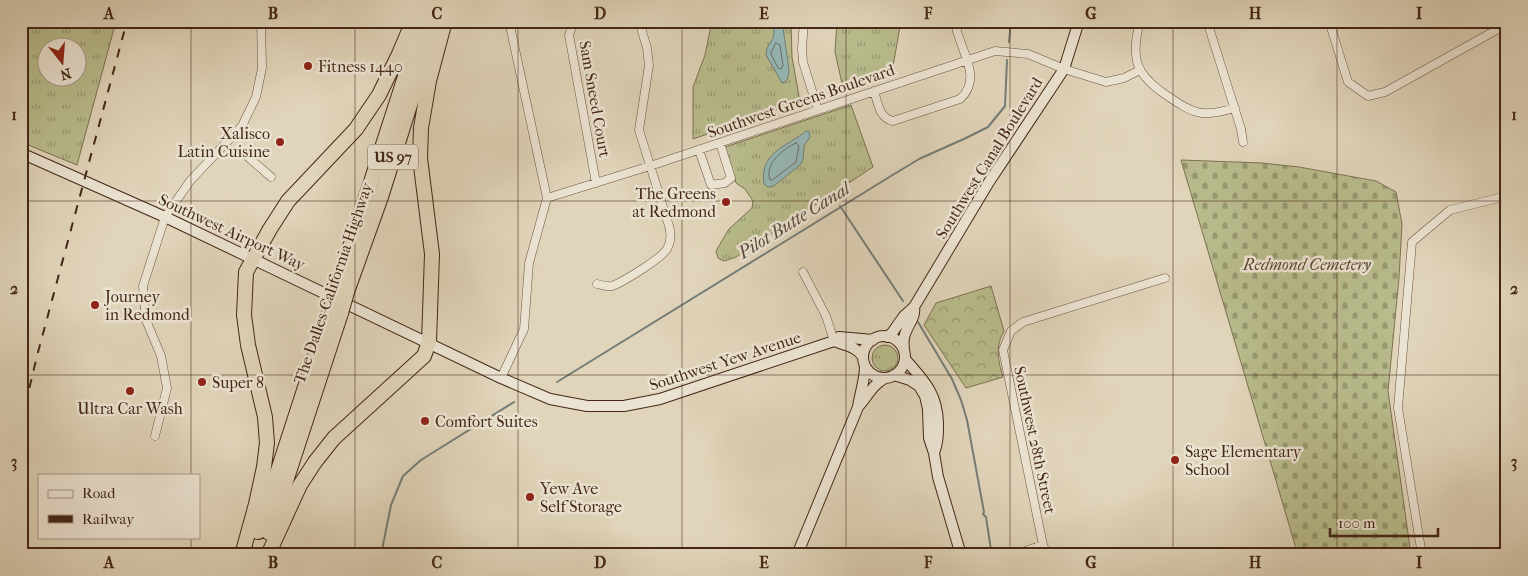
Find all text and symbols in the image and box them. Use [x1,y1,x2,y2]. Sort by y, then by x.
text: A [103,4,115,23]
text: B [268,4,278,23]
text: C [432,4,443,23]
text: D [594,4,606,23]
text: E [759,4,769,23]
text: F [923,4,933,23]
text: G [1085,4,1097,23]
text: H [1249,4,1262,23]
text: I [1416,4,1423,23]
north arrow [38,38,88,88]
street label: Sam Sneed Court [575,39,615,159]
place label: Fitness 1440 [318,57,403,76]
marker: Fitness 1440 [302,60,314,72]
street label: Southwest Greens Boulevard [705,60,897,142]
text: N [58,64,73,84]
street label: Southwest Canal Boulevard [931,73,1047,242]
text: 1 [11,105,17,124]
text: 1 [1511,105,1517,124]
place label: Xalisco Latin Cuisine [177,124,270,161]
marker: Xalisco Latin Cuisine [274,136,286,148]
road number: US 97 [368,144,418,170]
water label: Pilot Butte Canal [733,177,856,264]
street label: The Dalles-California Highway [290,179,377,386]
place label: The Greens at Redmond [632,184,716,221]
street label: Southwest Airport Way [156,190,309,275]
marker: The Greens at Redmond [720,196,732,208]
park label: Redmond Cemetery [1242,255,1371,274]
text: 2 [10,279,18,298]
text: 2 [1510,279,1518,298]
place label: Journey in Redmond [103,287,190,324]
marker: Journey in Redmond [89,299,101,311]
street label: Southwest Yew Avenue [647,327,803,395]
street label: Southwest 28th Street [1010,364,1060,516]
place label: Super 8 [212,373,264,392]
marker: Super 8 [196,376,208,388]
marker: Ultra Car Wash [124,385,136,397]
place label: Ultra Car Wash [77,399,183,418]
place label: Comfort Suites [435,412,538,431]
marker: Comfort Suites [419,415,431,427]
place label: Sage Elementary School [1185,442,1302,479]
text: 3 [11,452,17,472]
text: 3 [1511,452,1517,472]
marker: Sage Elementary School [1169,454,1181,466]
legend [38,474,200,538]
place label: Yew Ave Self Storage [539,479,622,516]
text: Road [82,484,116,502]
marker: Yew Ave Self Storage [524,491,536,503]
scale bar [1330,506,1438,538]
text: Railway [82,510,135,528]
text: 100 m [1338,514,1376,532]
text: A [103,553,115,572]
text: B [268,553,278,572]
text: C [432,553,443,572]
text: D [594,553,606,572]
text: E [759,553,769,572]
text: F [923,553,933,572]
text: G [1085,553,1097,572]
text: H [1249,553,1262,572]
text: I [1416,553,1423,572]

